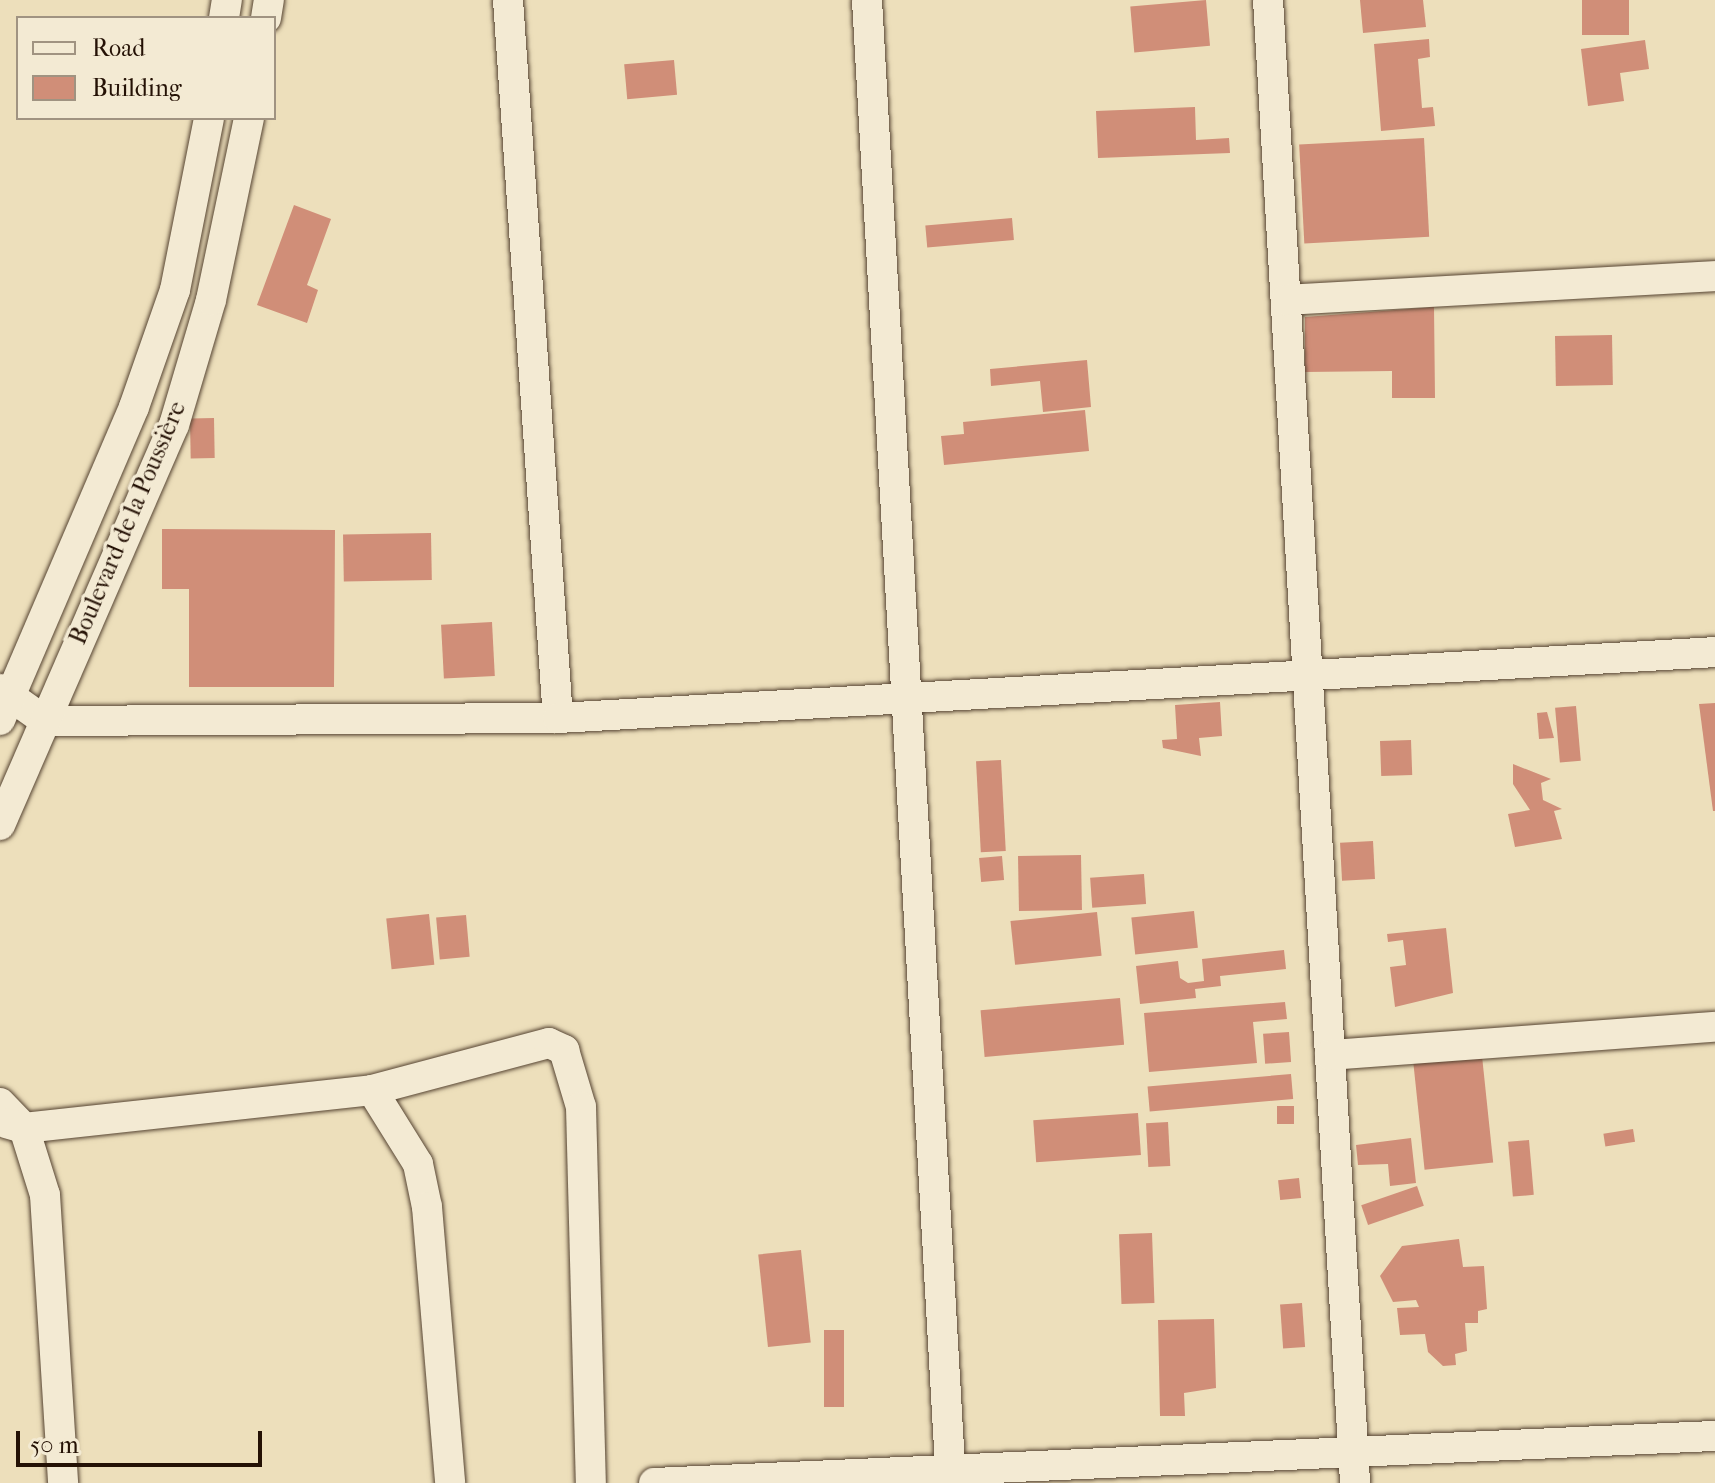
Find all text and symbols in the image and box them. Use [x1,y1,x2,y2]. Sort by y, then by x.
legend [16,16,276,120]
text: Road [92,34,145,62]
text: Building [92,74,182,102]
street label: Boulevard de la Poussière [64,397,192,649]
scale bar [20,1415,266,1465]
text: 50 m [30,1431,79,1459]

